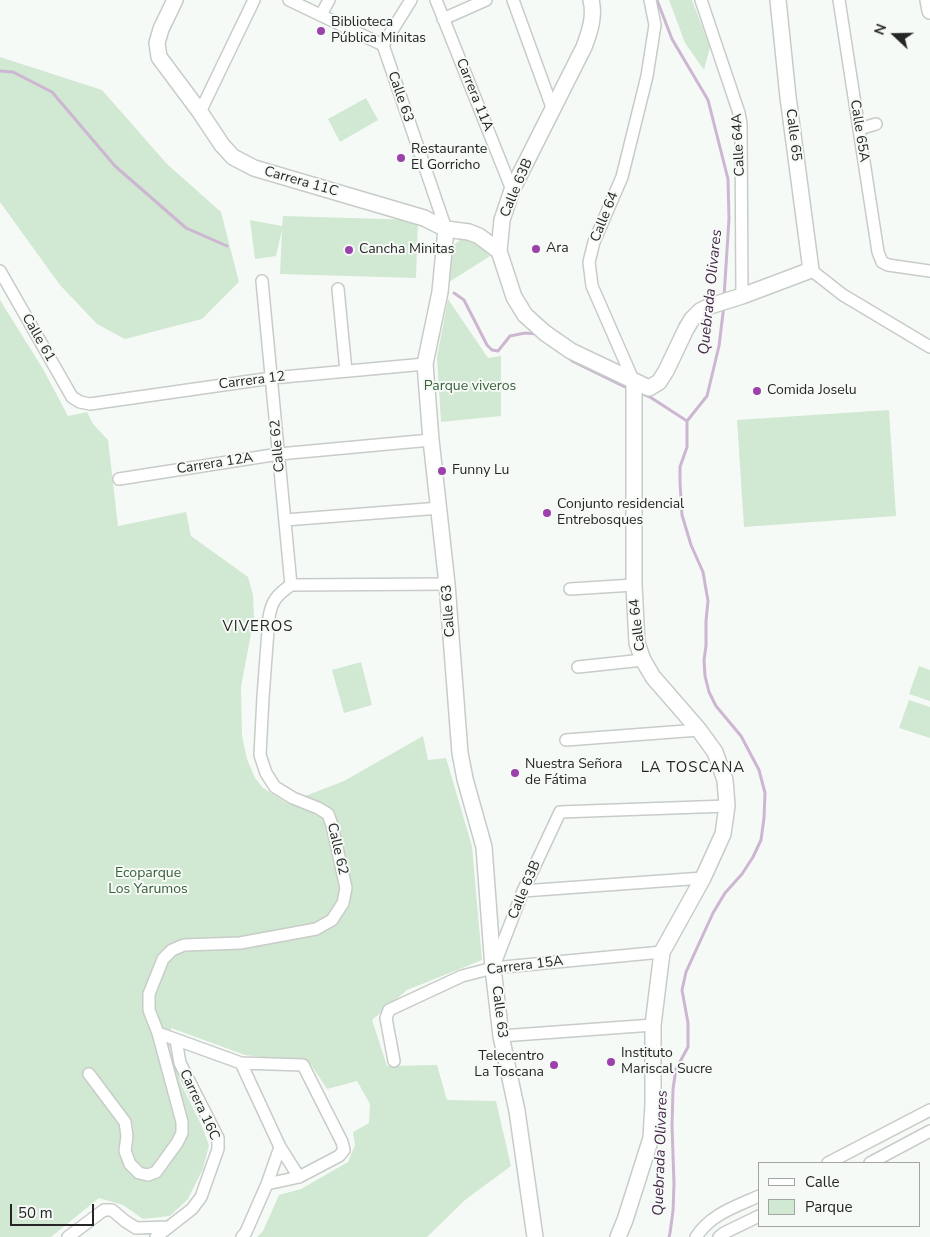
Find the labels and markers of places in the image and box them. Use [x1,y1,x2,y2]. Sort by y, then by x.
place label: Biblioteca Pública Minitas [331,15,426,48]
marker: Biblioteca Pública Minitas [315,25,327,37]
place label: Restaurante El Gorricho [411,142,487,174]
marker: Restaurante El Gorricho [395,152,407,164]
place label: Ara [546,241,569,257]
place label: Cancha Minitas [359,242,454,258]
marker: Ara [530,243,542,255]
marker: Cancha Minitas [343,244,355,256]
place label: Comida Joselu [767,383,857,399]
marker: Comida Joselu [751,385,763,397]
place label: Funny Lu [452,463,509,479]
marker: Funny Lu [436,465,448,477]
place label: Conjunto residencial Entrebosques [557,497,684,530]
marker: Conjunto residencial Entrebosques [541,507,553,519]
place label: Nuestra Señora de Fátima [525,757,622,790]
marker: Nuestra Señora de Fátima [509,767,521,779]
place label: Instituto Mariscal Sucre [621,1046,712,1078]
place label: Telecentro La Toscana [474,1049,544,1082]
marker: Instituto Mariscal Sucre [605,1056,617,1068]
marker: Telecentro La Toscana [548,1059,560,1071]

